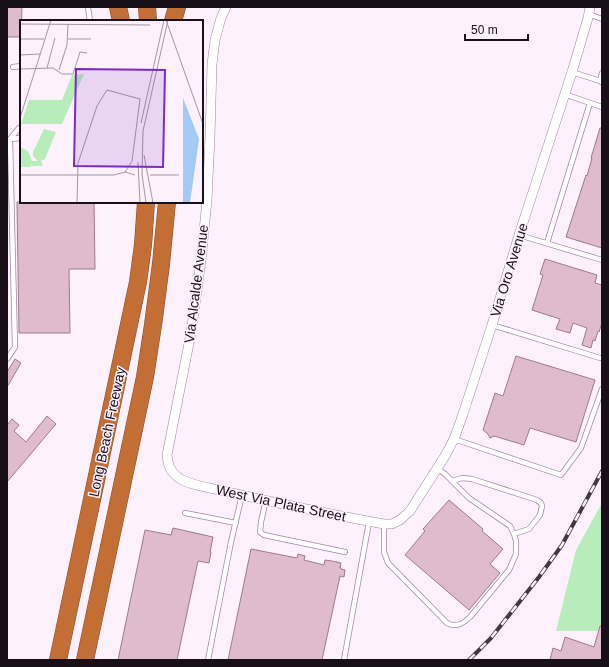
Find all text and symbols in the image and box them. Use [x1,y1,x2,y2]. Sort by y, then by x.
scale bar [465,16,528,42]
inset map [20,20,203,203]
text: 50 m [471,23,498,37]
street label: Via Oro Avenue [487,221,531,319]
street label: Via Alcalde Avenue [181,224,211,344]
street label: Long Beach Freeway [85,366,129,498]
street label: West Via Plata Street [215,481,348,525]

